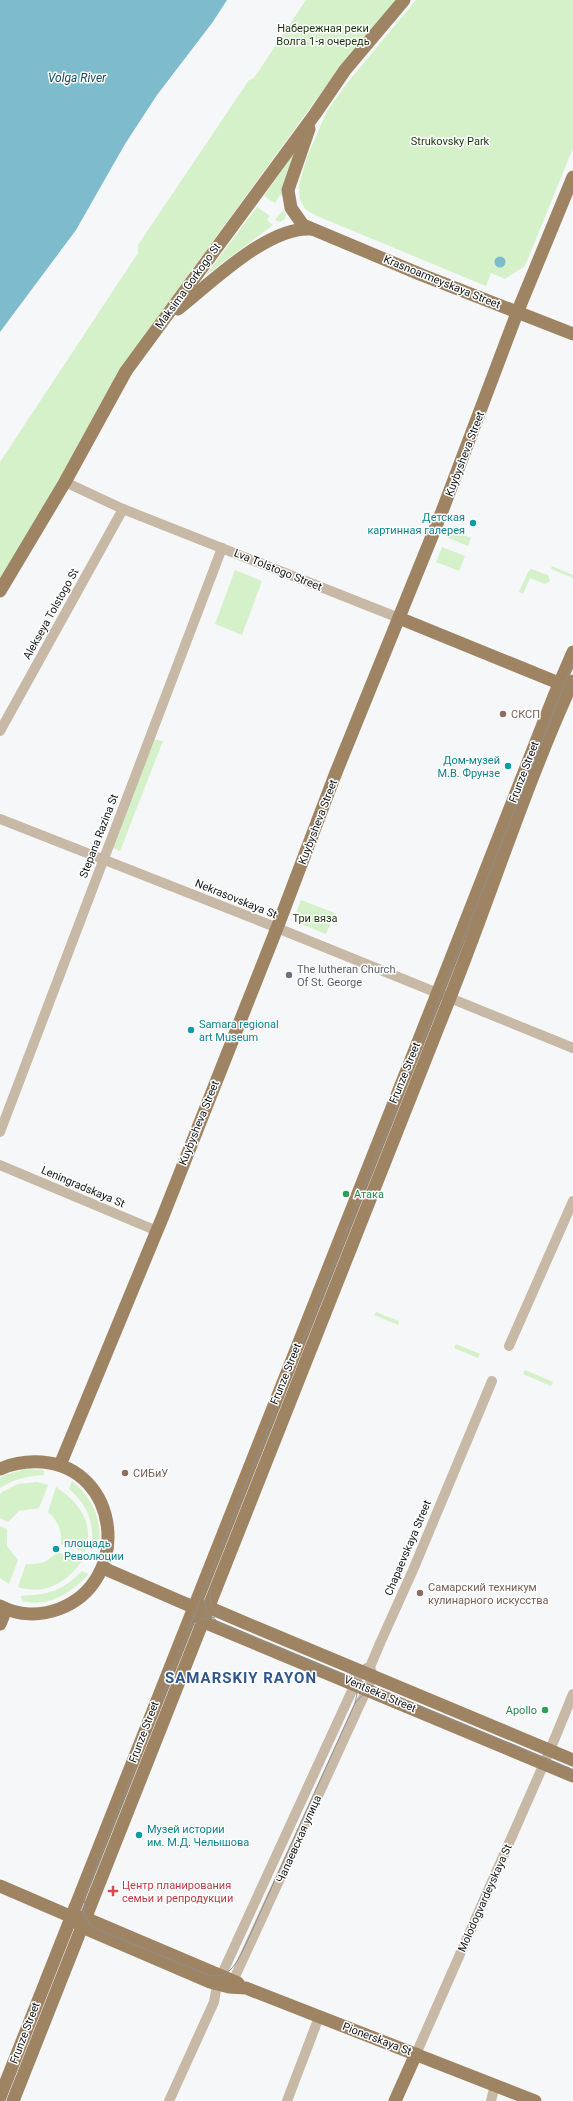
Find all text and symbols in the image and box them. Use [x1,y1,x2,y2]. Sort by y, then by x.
park label: Набережная реки Волга 1-я очередь [276,22,370,48]
water label: Volga River [48,71,107,85]
park label: Strukovsky Park [411,135,490,148]
street label: Maksima Gorkogo St [153,240,224,331]
street label: Krasnoarmeyskaya Street [382,253,503,312]
street label: Kuybysheva Street [443,409,487,498]
place label: Детская картинная галерея [367,511,465,537]
marker: Детская картинная галерея [468,518,478,528]
street label: Lva Tolstogo Street [232,546,324,594]
street label: Alekseya Tolstogo St [21,566,82,662]
place label: СКСП [511,708,540,721]
marker: СКСП [498,709,508,719]
street label: Frunze Street [506,739,542,805]
place label: Дом-музей М.В. Фрунзе [437,754,500,780]
marker: Дом-музей М.В. Фрунзе [503,761,513,771]
street label: Kuybysheva Street [296,777,340,866]
street label: Stepana Razina St [77,792,121,880]
street label: Nekrasovskaya St [193,877,279,921]
park label: Три вяза [292,912,338,925]
place label: The lutheran Church Of St. George [297,963,395,989]
marker: The lutheran Church Of St. George [284,970,294,980]
place label: Samara regional art Museum [199,1018,279,1044]
marker: Samara regional art Museum [186,1025,196,1035]
street label: Frunze Street [387,1040,423,1105]
street label: Kuybysheva Street [176,1079,222,1167]
street label: Leningradskaya St [39,1164,127,1211]
place label: Атака [354,1188,384,1201]
marker: Атака [341,1189,351,1199]
street label: Frunze Street [268,1341,304,1406]
place label: СИБиУ [133,1467,168,1480]
marker: СИБиУ [120,1468,130,1478]
street label: Chapaevskaya Street [382,1498,434,1598]
place label: площадь Революции [64,1537,124,1563]
marker: площадь Революции [51,1544,61,1554]
place label: Самарский техникум кулинарного искусства [428,1581,549,1607]
marker: Самарский техникум кулинарного искусства [415,1588,425,1598]
district label: SAMARSKIY RAYON [165,1669,317,1687]
street label: Ventseka Street [342,1673,418,1715]
street label: Frunze Street [126,1699,162,1765]
place label: Apollo [506,1704,537,1717]
marker: Apollo [540,1705,550,1715]
street label: Чапаевская улица [274,1793,324,1885]
place label: Музей истории им. М.Д. Челышова [147,1823,249,1849]
marker: Музей истории им. М.Д. Челышова [134,1830,144,1840]
street label: Molodogvardeyskaya St [455,1842,515,1954]
place label: Центр планирования семьи и репродукции [122,1879,233,1905]
marker: Центр планирования семьи и репродукции [107,1885,119,1897]
street label: Frunze Street [7,2000,43,2066]
street label: Pionerskaya St [341,2020,414,2058]

